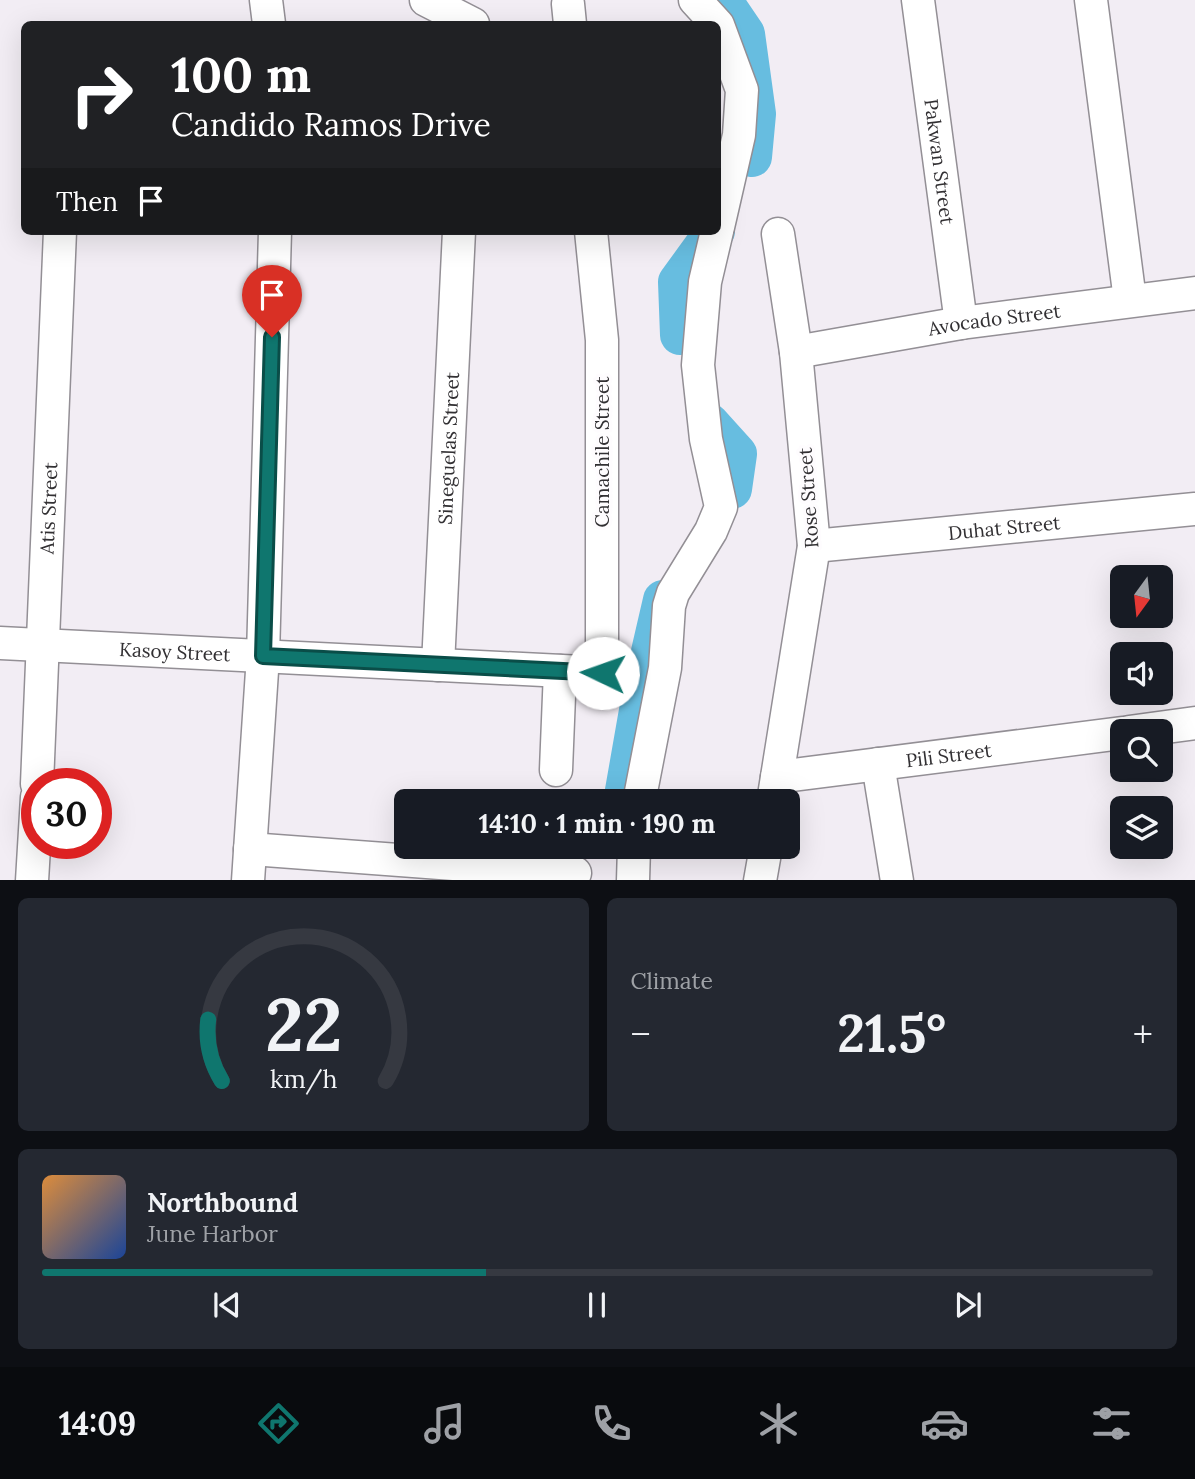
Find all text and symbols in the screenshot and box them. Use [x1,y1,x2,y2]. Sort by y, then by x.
text: 100 m [171,43,311,105]
icon: right [56,49,147,140]
street label: Pakwan Street [919,97,960,227]
text: Candido Ramos Drive [171,104,491,145]
icon: arrive [132,182,170,220]
text: Then [56,185,118,218]
pin [242,265,302,337]
icon: arrive [253,276,291,314]
street label: Avocado Street [925,298,1063,341]
street label: Sineguelas Street [433,371,464,525]
street label: Camachile Street [590,376,614,528]
street label: Rose Street [792,446,823,549]
street label: Atis Street [35,461,62,556]
street label: Duhat Street [947,510,1062,545]
north arrow [1110,565,1172,628]
map controls [1110,565,1173,859]
position arrow [566,636,640,710]
street label: Kasoy Street [118,637,232,667]
button: sound [1110,642,1173,705]
button: search [1110,719,1173,782]
street label: Pili Street [904,738,994,772]
speed limit sign: 30 [21,768,112,859]
button: layers [1110,796,1173,859]
text: 14:10 · 1 min · 190 m [479,807,715,840]
text: Climate [631,966,713,995]
text: 22 [264,978,342,1071]
text: 21.5° [837,1000,946,1066]
text: − [631,1010,651,1058]
text: + [1133,1010,1153,1058]
text: km/h [269,1062,337,1094]
text: Northbound [147,1186,298,1219]
text: June Harbor [147,1219,278,1248]
icon: previous [208,1286,246,1324]
icon: pause [578,1286,616,1324]
icon: next [949,1286,987,1324]
icon: directions [254,1399,303,1448]
icon: music [420,1399,469,1448]
icon: phone [587,1399,636,1448]
icon: climate [754,1399,803,1448]
icon: car [920,1399,969,1448]
icon: filters [1087,1399,1136,1448]
text: 14:09 [59,1403,136,1444]

